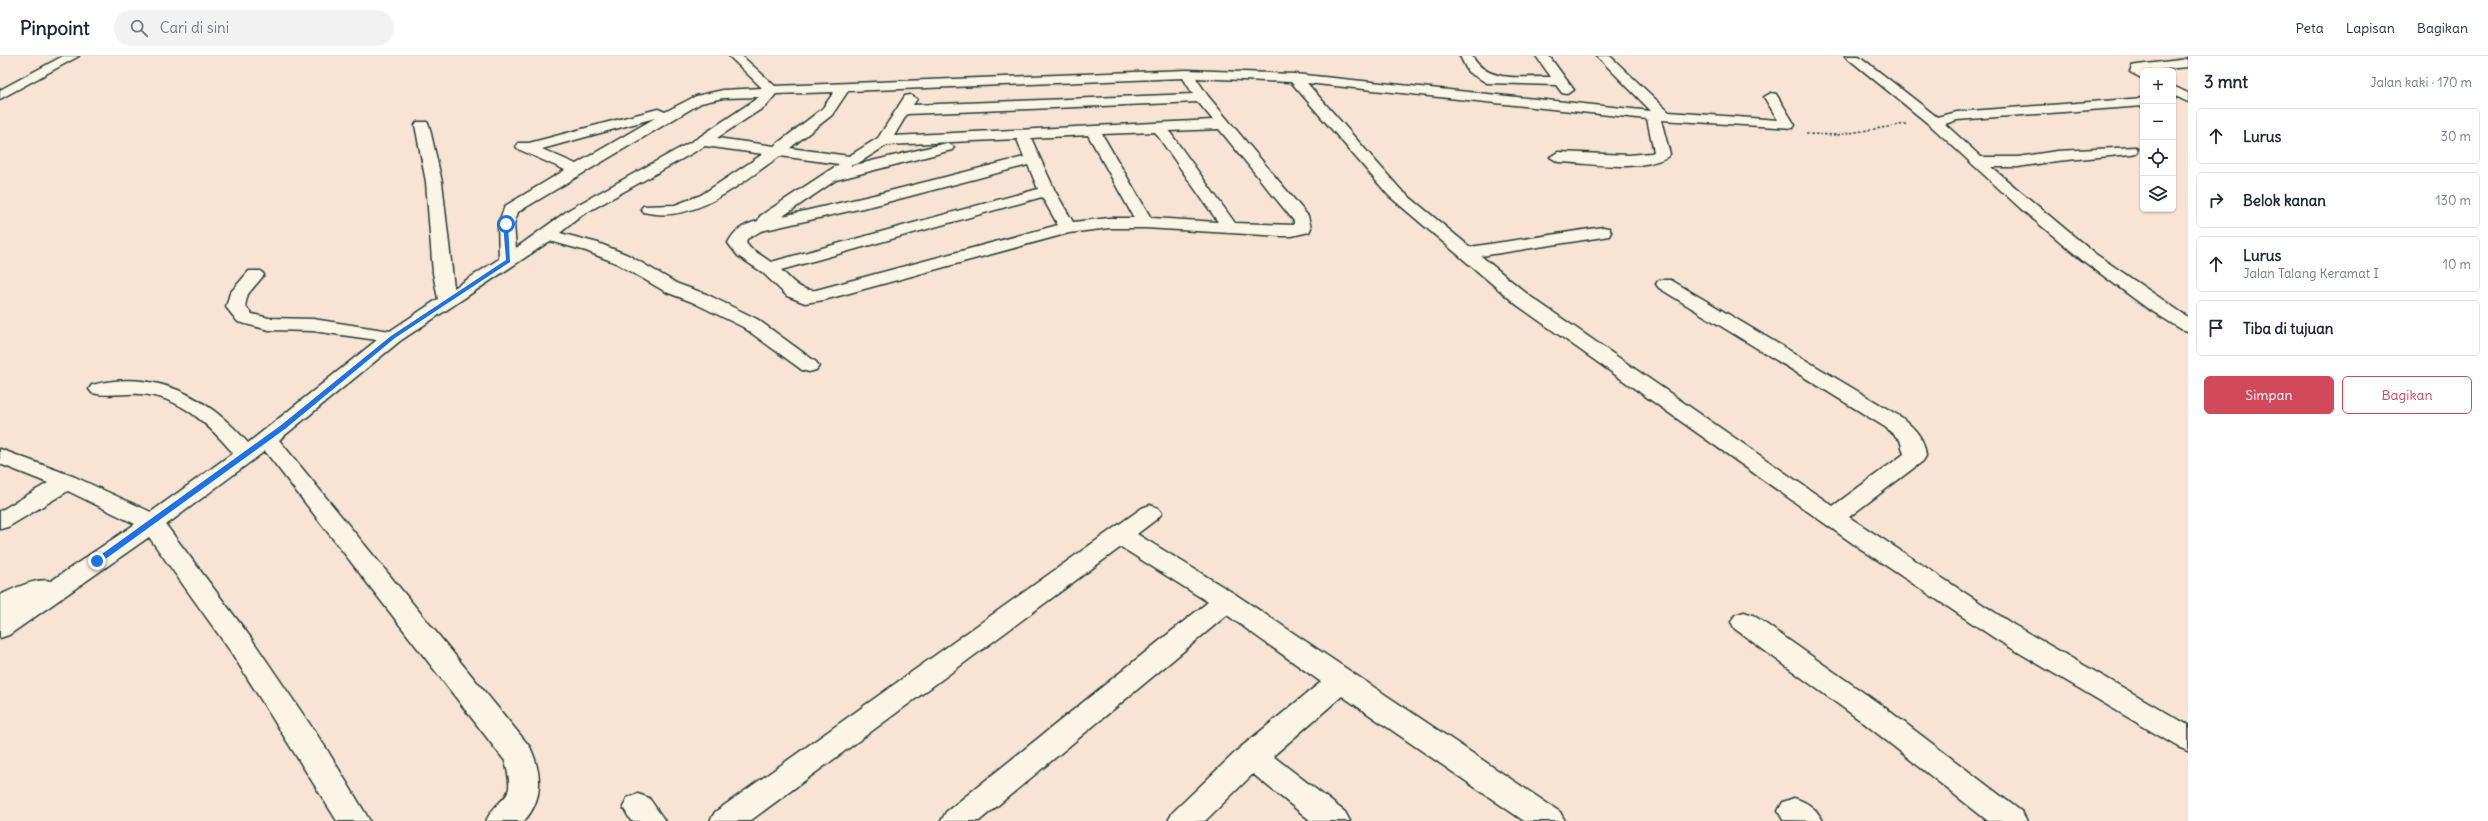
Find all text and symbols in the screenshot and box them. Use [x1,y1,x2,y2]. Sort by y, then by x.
search box [114,10,394,46]
text: Pinpoint [20,16,90,40]
icon: search [128,17,150,39]
text: Cari di sini [160,18,229,37]
text: Peta [2296,19,2324,37]
text: Lapisan [2346,19,2395,37]
text: Bagikan [2417,19,2468,37]
map controls [2140,68,2176,212]
button: + [2140,68,2176,104]
text: 3 mnt [2204,71,2248,93]
text: Jalan kaki · 170 m [2370,74,2472,91]
button: − [2140,104,2176,140]
icon: ahead [2205,125,2227,147]
text: Lurus [2243,127,2281,146]
text: 30 m [2441,128,2471,145]
button: locate [2140,140,2176,176]
button: layers [2140,176,2176,212]
icon: right [2205,189,2227,211]
text: Belok kanan [2243,191,2326,210]
text: 130 m [2435,192,2471,209]
route start [497,215,515,233]
text: Lurus [2243,246,2281,265]
icon: ahead [2205,253,2227,275]
text: 10 m [2443,256,2471,273]
text: Jalan Talang Keramat I [2243,265,2379,282]
icon: arrive [2205,317,2227,339]
text: Tiba di tujuan [2243,319,2333,338]
button: Simpan [2204,376,2334,414]
button: Bagikan [2342,376,2472,414]
route end [88,552,106,570]

